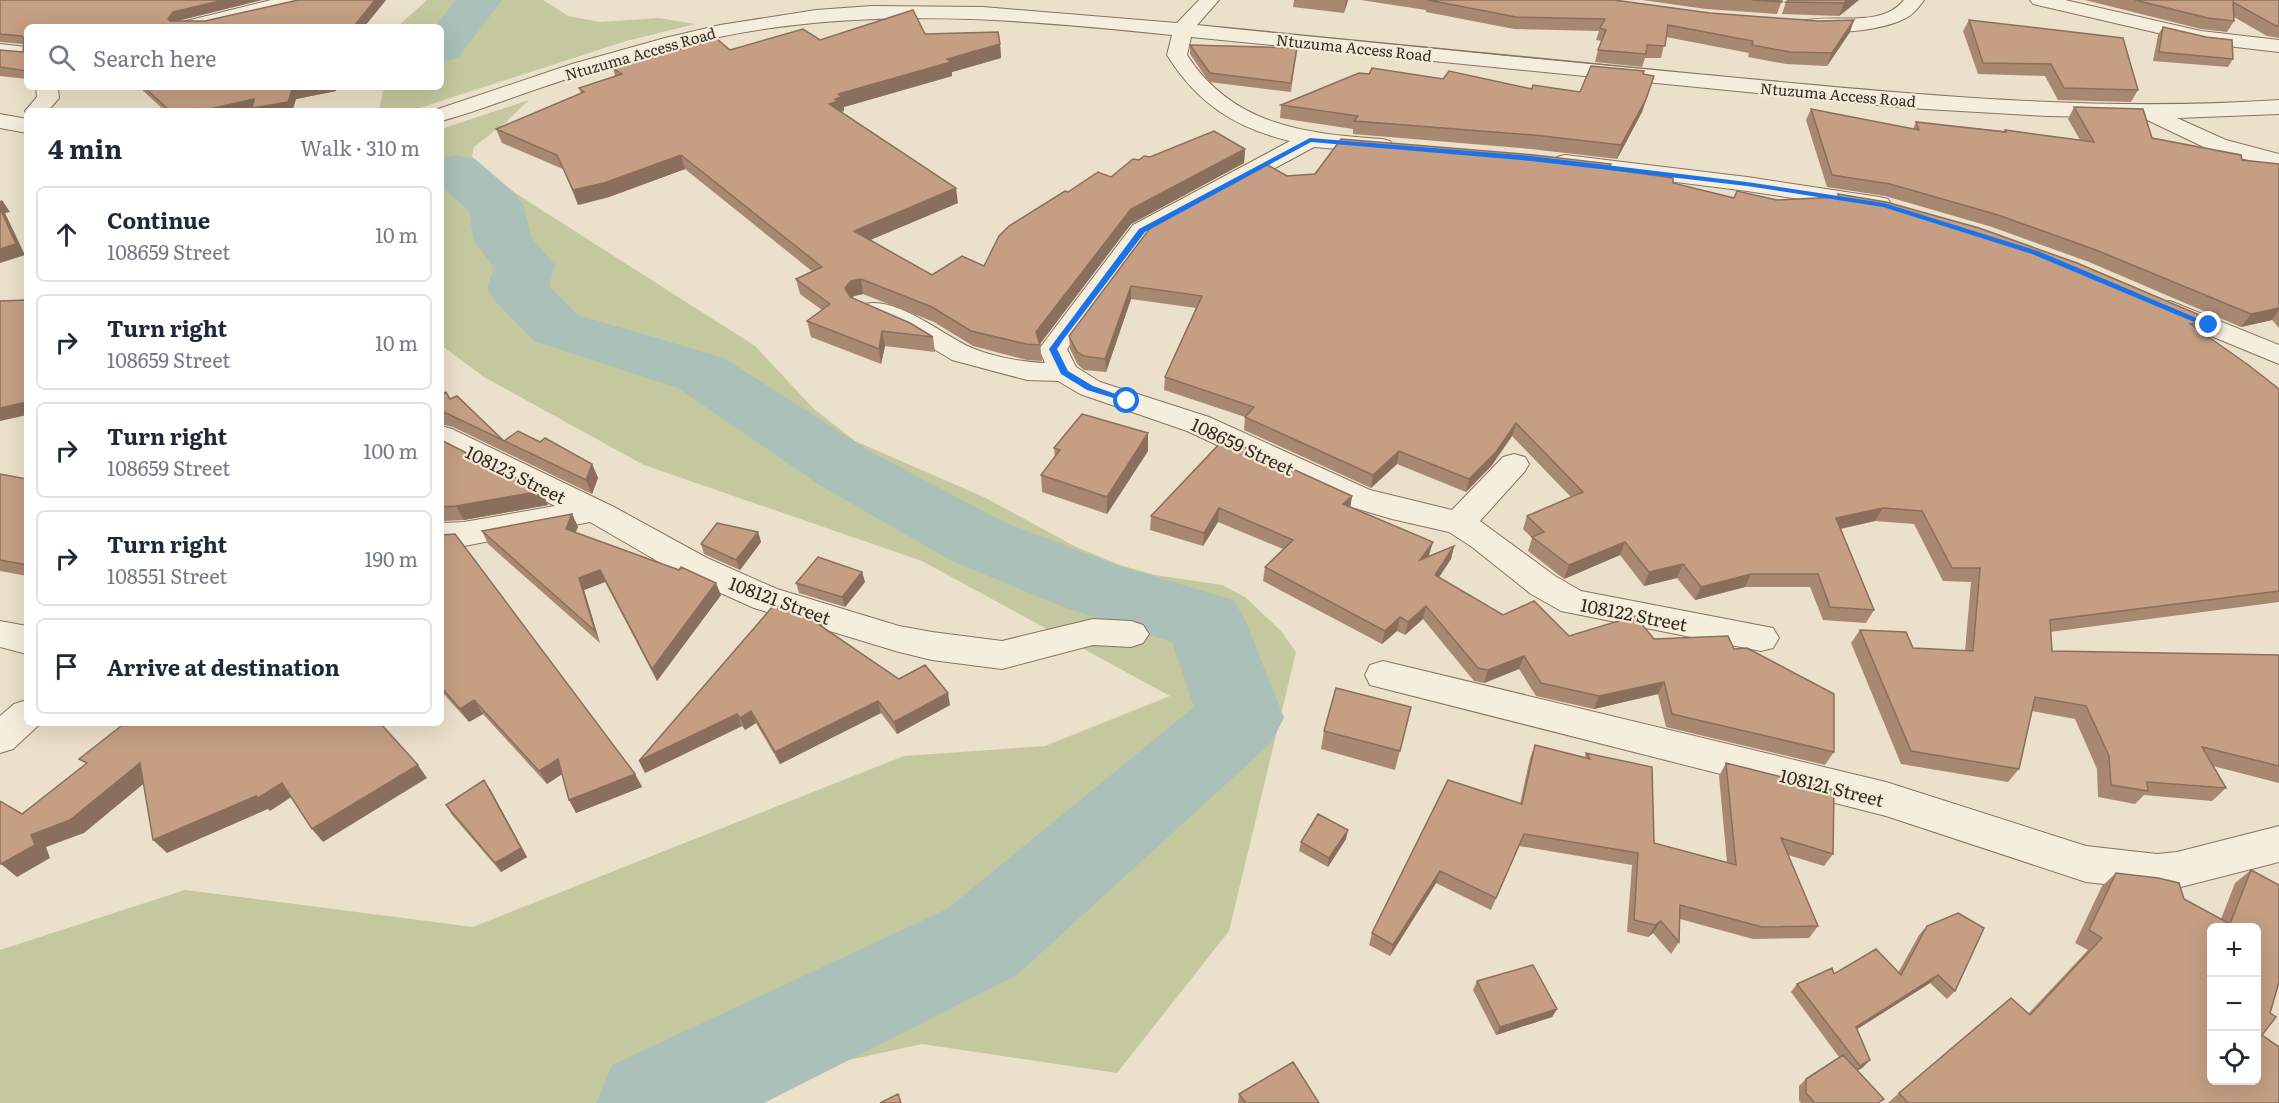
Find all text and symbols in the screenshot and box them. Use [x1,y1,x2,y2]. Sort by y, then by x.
street label: Ntuzuma Access Road [562,20,718,86]
search box [24,24,444,90]
street label: Ntuzuma Access Road [1275,27,1433,67]
icon: search [45,41,78,74]
text: Search here [93,41,216,74]
street label: Ntuzuma Access Road [1759,76,1917,112]
text: 4 min [48,128,122,167]
text: Walk · 310 m [300,132,420,162]
text: Continue [107,203,210,236]
icon: ahead [50,218,83,251]
text: 10 m [375,219,418,249]
text: 108659 Street [107,236,230,266]
text: Turn right [107,311,227,344]
route end [2195,311,2221,337]
icon: right [50,326,83,359]
text: 10 m [375,327,418,357]
text: 108659 Street [107,344,230,374]
route start [1113,387,1139,413]
street label: 108659 Street [1187,410,1300,482]
text: Turn right [107,419,227,452]
icon: right [50,434,83,467]
text: 100 m [363,435,418,465]
street label: 108123 Street [461,438,572,510]
text: 108659 Street [107,452,230,482]
text: Turn right [107,527,227,560]
icon: right [50,542,83,575]
text: 190 m [364,543,418,573]
text: 108551 Street [107,560,227,590]
street label: 108121 Street [725,569,835,631]
street label: 108122 Street [1578,590,1690,638]
icon: arrive [50,650,83,683]
text: Arrive at destination [107,650,340,683]
street label: 108121 Street [1777,761,1888,813]
map controls [2207,923,2261,1085]
button: + [2207,923,2261,977]
button: − [2207,977,2261,1031]
button: locate [2207,1031,2261,1085]

